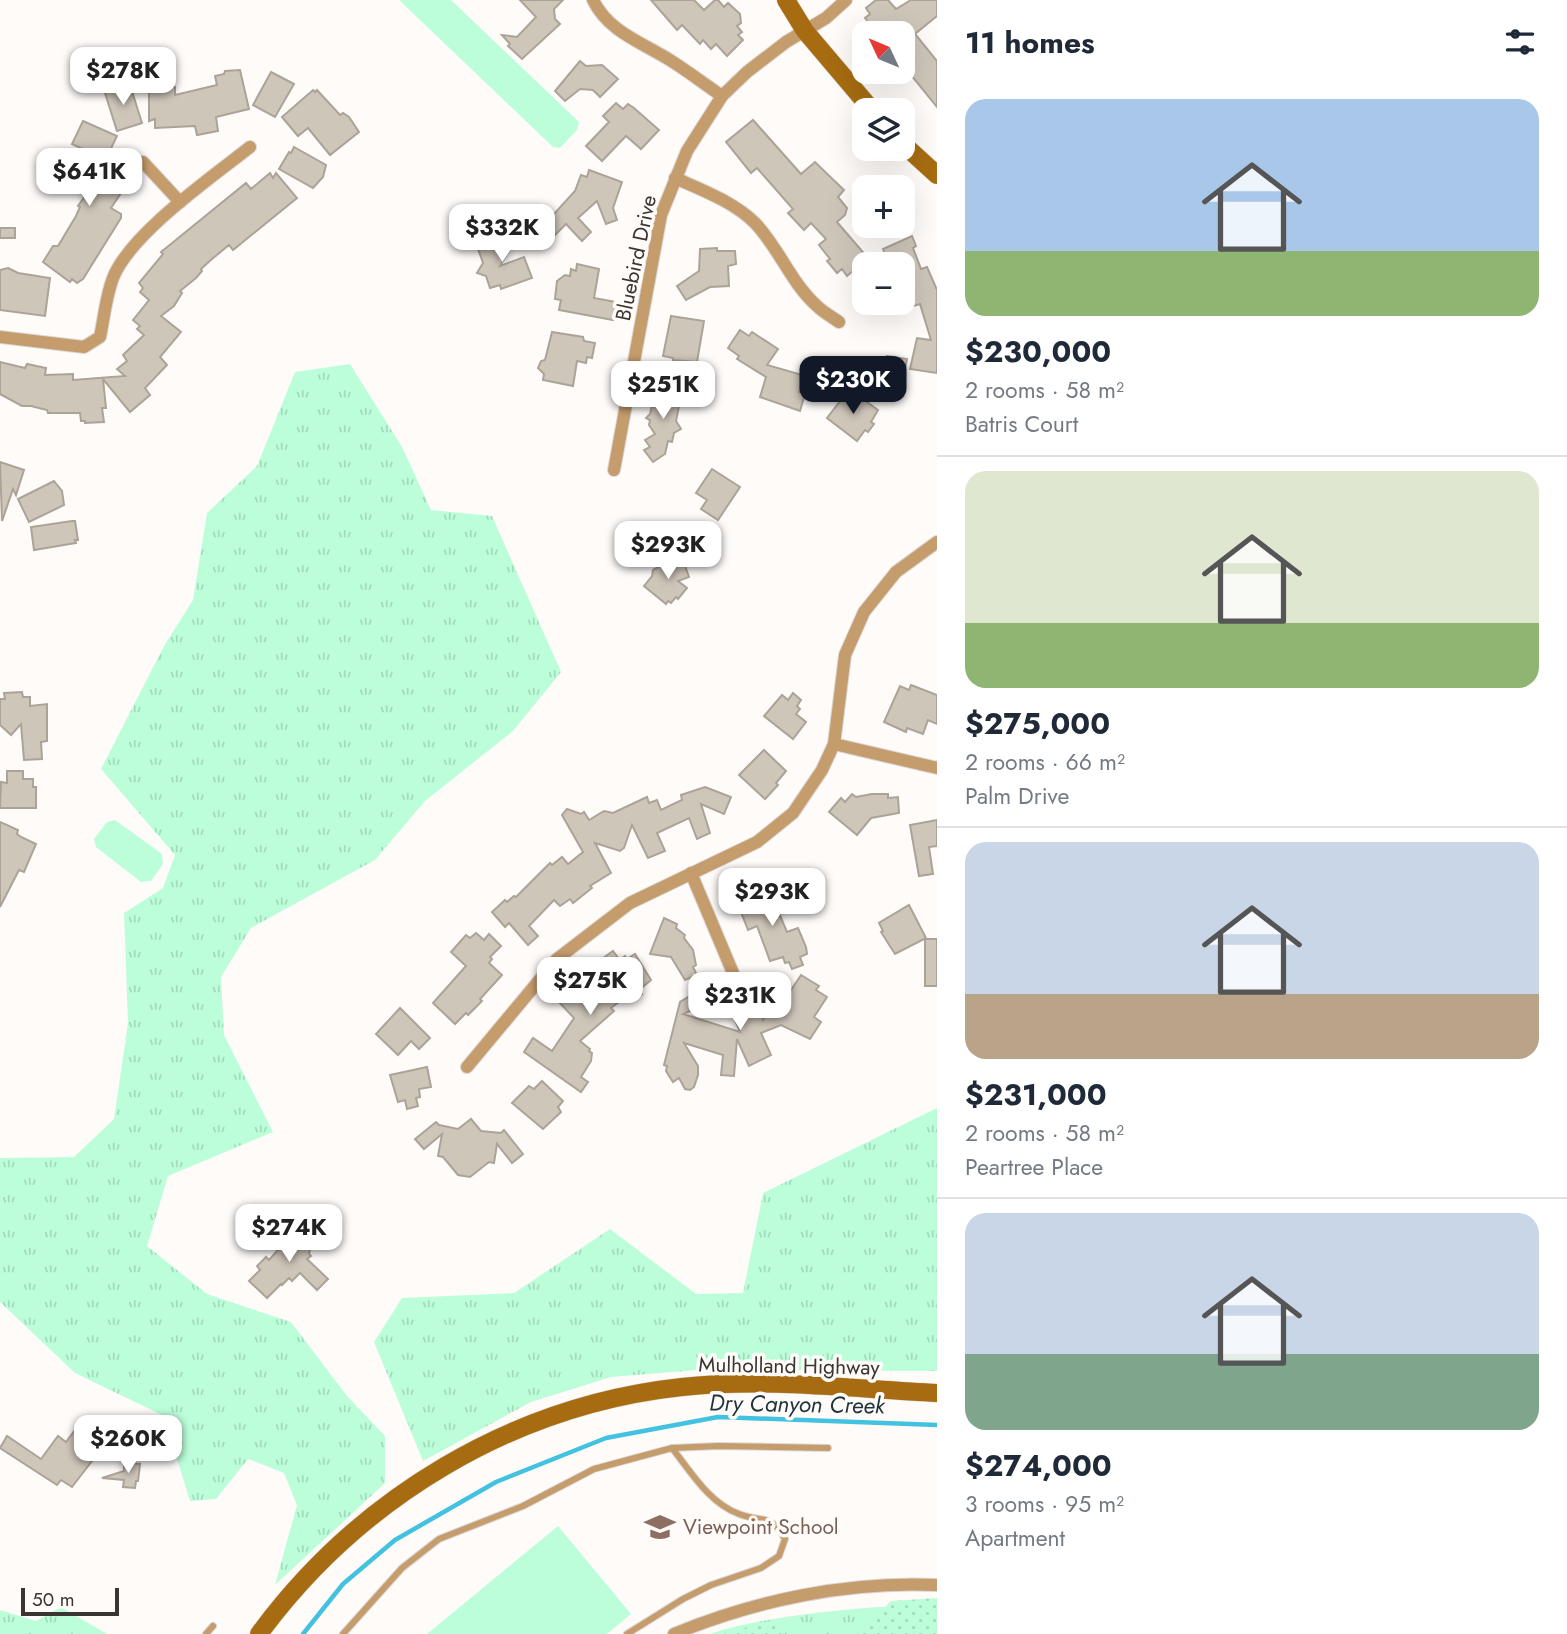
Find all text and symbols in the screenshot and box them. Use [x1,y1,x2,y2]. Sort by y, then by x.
north arrow [852,21,915,84]
map controls [852,21,915,315]
text: 11 homes [965,21,1095,64]
icon: filters [1501,23,1539,61]
pin: $278K [74,48,172,107]
text: $278K [86,53,160,87]
button: layers [852,98,915,161]
icon: home [1189,144,1315,270]
pin: $641K [40,148,138,208]
text: $641K [52,154,126,188]
button: + [852,175,915,238]
street label: Bluebird Drive [608,192,664,324]
pin: $332K [453,204,551,264]
text: $332K [465,210,539,244]
button: − [852,252,915,315]
text: $230,000 [965,330,1111,373]
pin: $230K [804,356,902,416]
pin: $251K [614,362,712,421]
text: $230K [816,362,890,396]
text: $251K [627,367,699,401]
text: 2 rooms · 58 m² [965,373,1124,407]
text: Batris Court [965,407,1078,441]
icon: home [1189,516,1315,642]
pin: $293K [619,522,717,581]
text: $293K [630,527,706,561]
text: $275,000 [965,702,1110,745]
text: 2 rooms · 66 m² [965,745,1125,779]
text: Palm Drive [965,779,1069,813]
pin: $293K [723,869,821,928]
text: $293K [734,874,810,908]
icon: home [1189,887,1315,1013]
pin: $275K [541,958,639,1017]
text: $275K [553,963,627,997]
pin: $231K [691,972,789,1032]
text: $231K [704,978,776,1012]
text: $231,000 [965,1073,1107,1116]
text: 2 rooms · 58 m² [965,1116,1124,1150]
text: Peartree Place [965,1150,1103,1184]
pin: $274K [240,1204,338,1264]
text: $274K [251,1210,327,1244]
icon: home [1189,1258,1315,1384]
street label: Mulholland Highway [698,1349,881,1383]
water label: Dry Canyon Creek [709,1385,886,1423]
pin: $260K [79,1416,177,1475]
text: $260K [90,1421,166,1455]
text: $274,000 [965,1444,1112,1487]
text: 3 rooms · 95 m² [965,1487,1124,1521]
school or university icon: Viewpoint School [643,1510,677,1544]
place label: Viewpoint School [683,1512,839,1542]
text: Apartment [965,1521,1065,1555]
scale bar [21,1585,119,1617]
text: 50 m [32,1586,75,1613]

